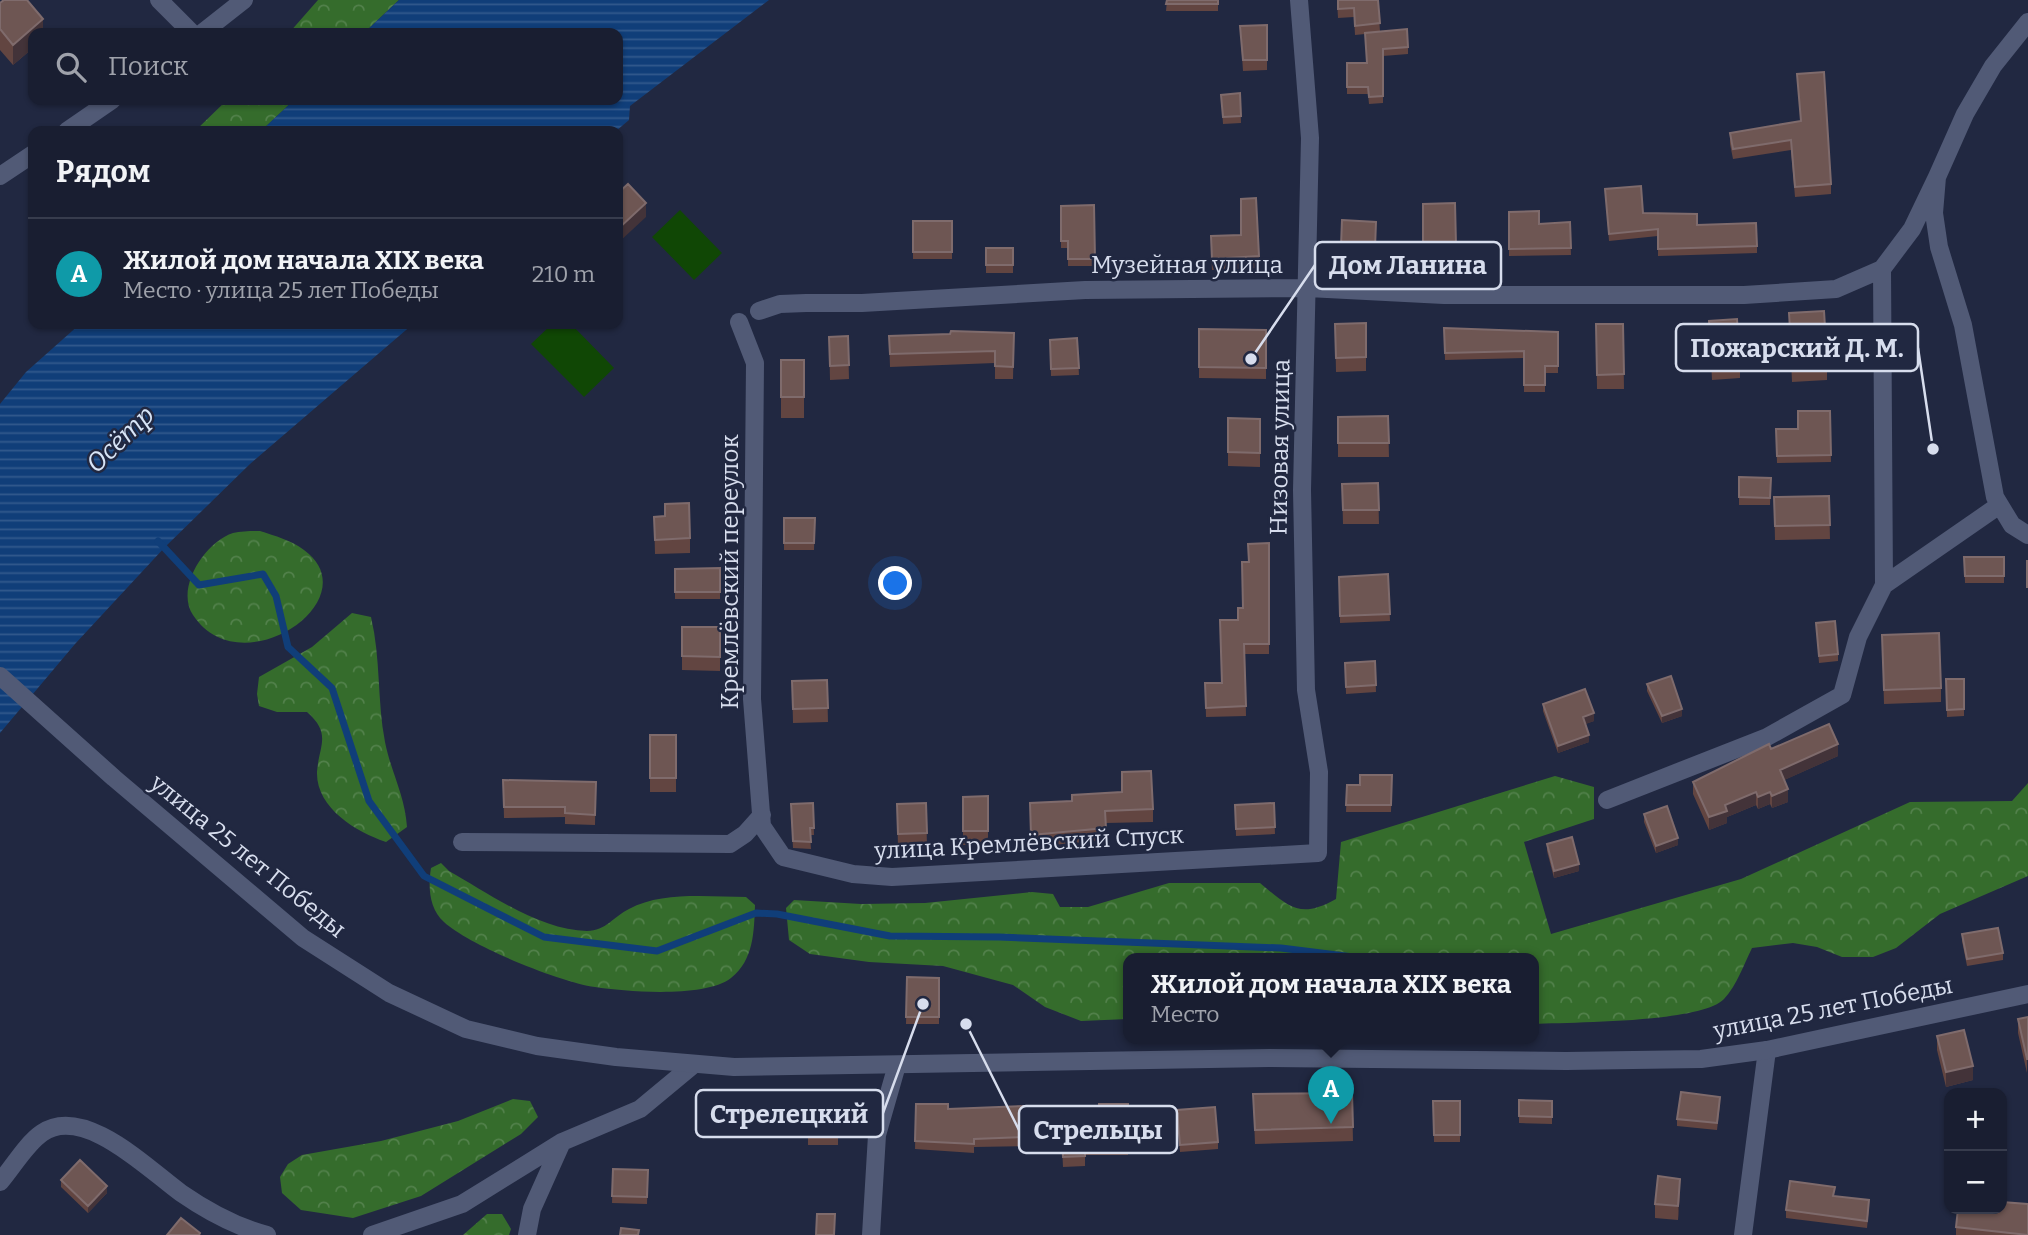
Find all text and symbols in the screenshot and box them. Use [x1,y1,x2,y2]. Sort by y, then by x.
search box [28,28,623,105]
icon: search [52,48,90,86]
text: Поиск [108,51,188,82]
text: Рядом [56,154,150,190]
callout: Дом Ланина [1315,242,1501,289]
text: Жилой дом начала XIX века [123,245,484,276]
text: Дом Ланина [1329,250,1487,281]
street label: Музейная улица [1091,251,1283,279]
text: A [71,260,87,288]
text: 210 m [532,260,595,288]
text: Место · улица 25 лет Победы [123,276,439,304]
callout: Пожарский Д. М. [1676,324,1918,371]
text: Пожарский Д. М. [1690,333,1904,364]
street label: Низовая улица [1264,359,1296,535]
water label: Осётр [80,400,161,479]
street label: Кремлёвский переулок [716,434,744,710]
your location [878,566,912,600]
street label: улица 25 лет Победы [144,768,351,943]
street label: улица Кремлёвский Спуск [873,821,1184,865]
popup [1123,953,1539,1044]
text: Жилой дом начала XIX века [1151,969,1511,1000]
street label: улица 25 лет Победы [1710,971,1955,1045]
text: Место [1151,1000,1219,1028]
pin: A [1308,1066,1354,1124]
map controls [1944,1088,2007,1214]
button: + [1944,1088,2007,1151]
callout: Стрелецкий [696,1090,883,1137]
text: Стрелецкий [710,1099,868,1130]
callout: Стрельцы [1019,1106,1177,1153]
text: Стрельцы [1033,1115,1163,1146]
button: − [1944,1151,2007,1214]

